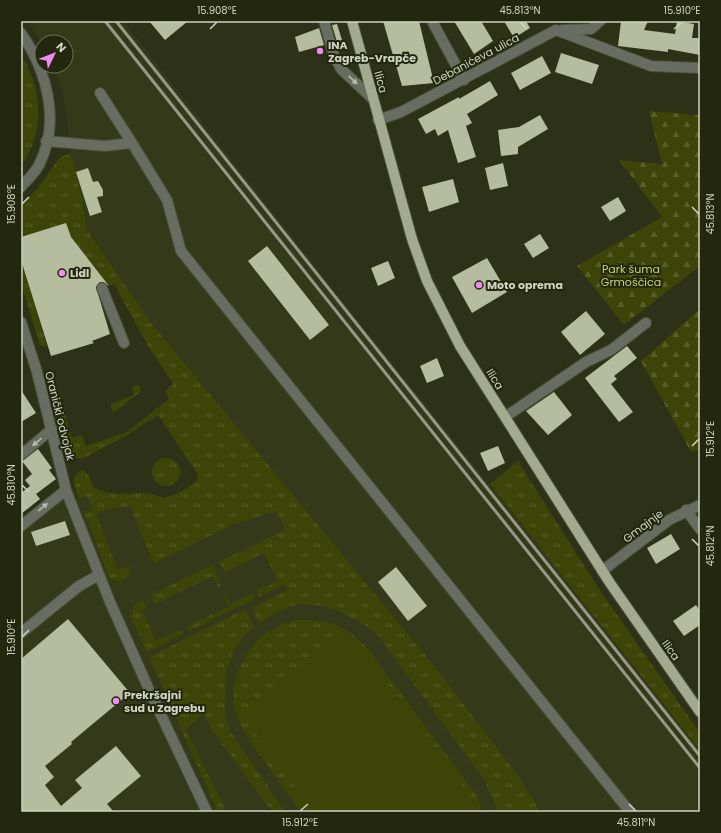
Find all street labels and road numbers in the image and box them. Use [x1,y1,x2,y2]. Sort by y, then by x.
street label: Debanićeva ulica [430,29,522,89]
street label: Ilica [370,69,392,95]
street label: Ilica [482,365,508,393]
street label: Oranički odvojak [41,370,79,463]
street label: Gmajnje [620,505,667,546]
street label: Ilica [658,636,684,664]

